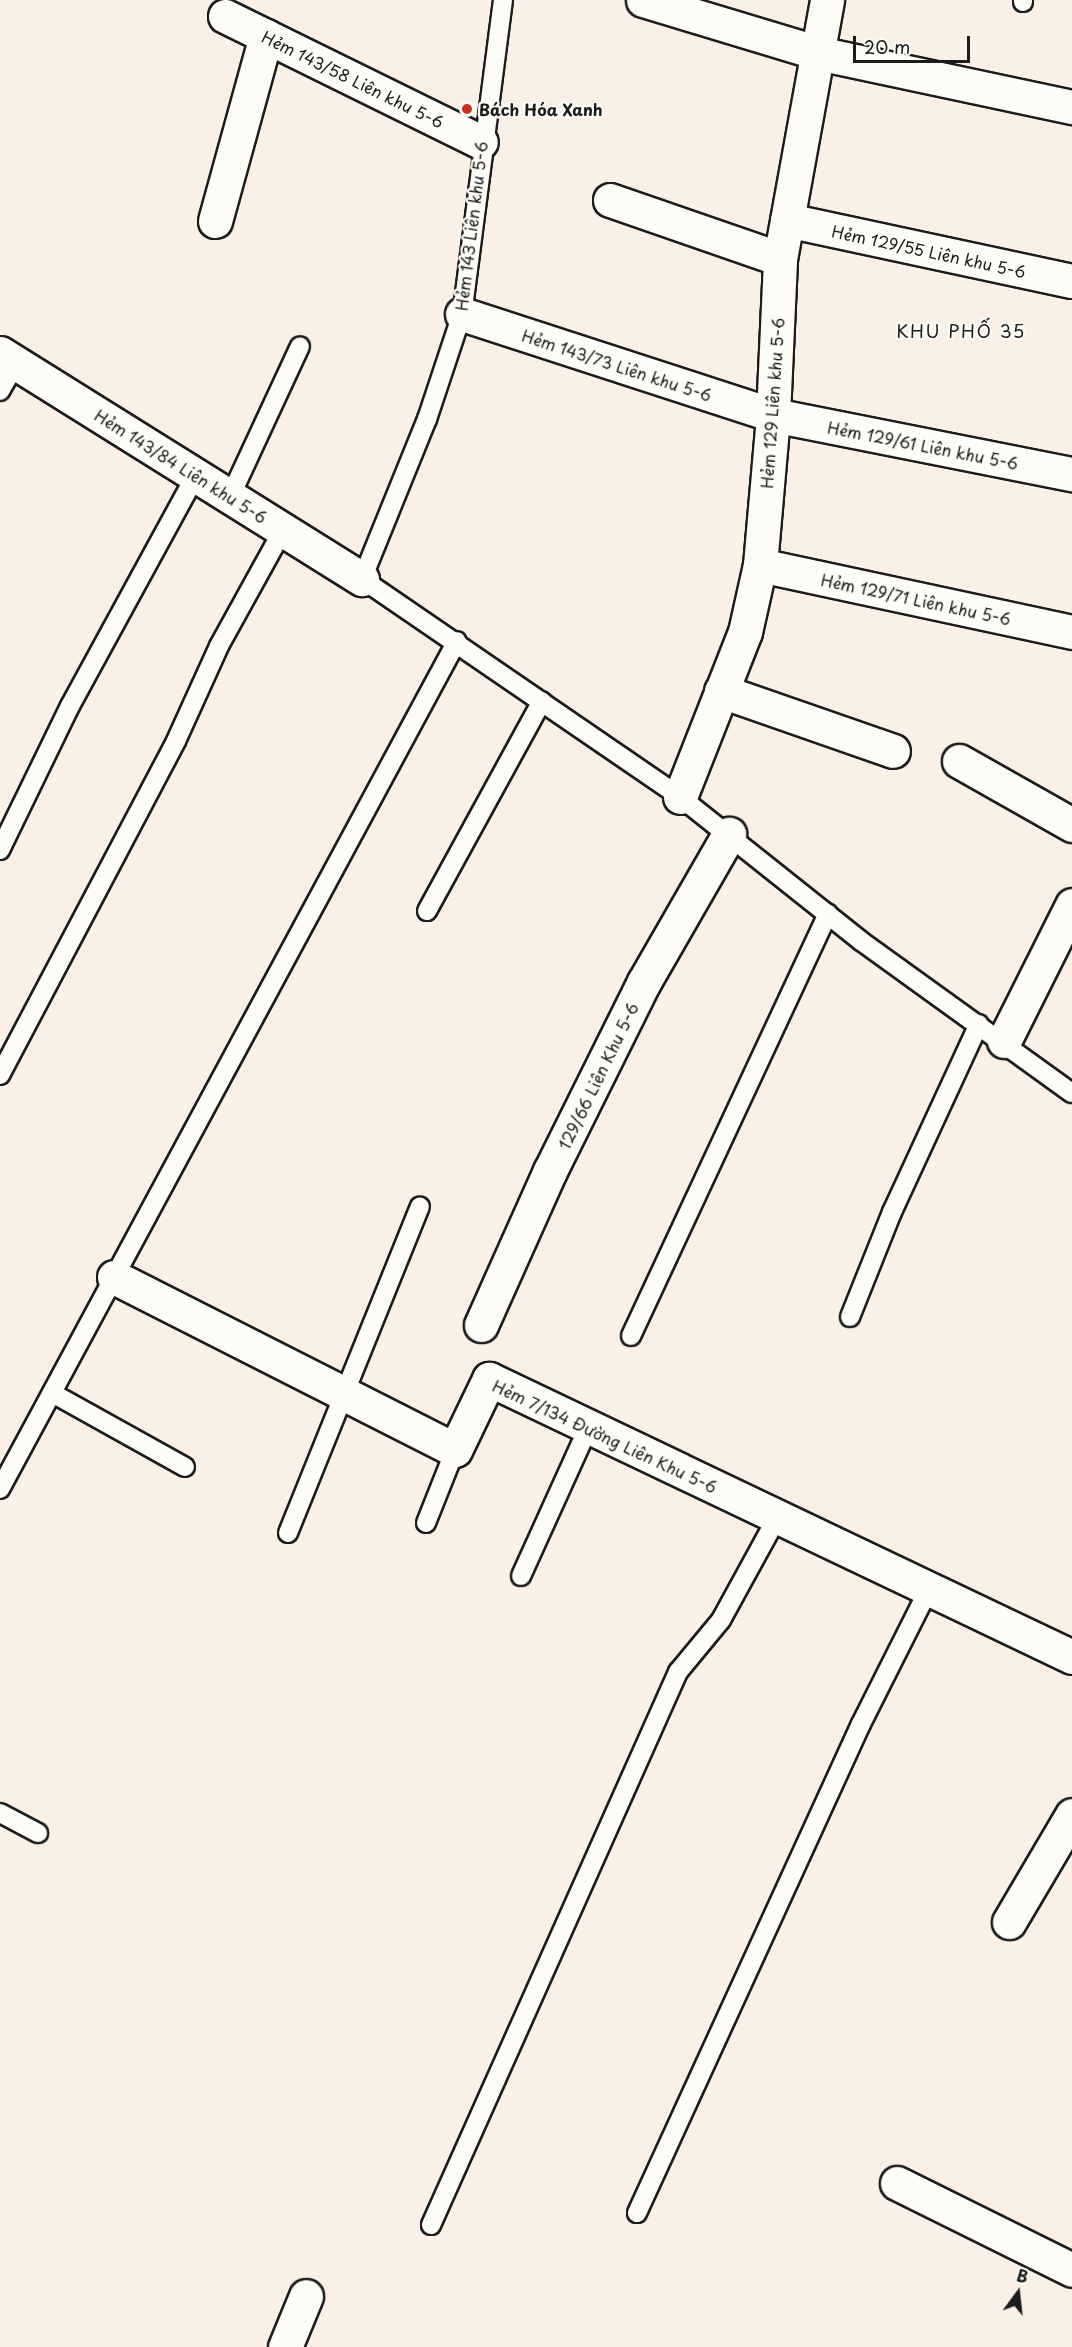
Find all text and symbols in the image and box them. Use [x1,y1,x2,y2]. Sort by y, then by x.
scale bar [856,24,973,62]
street label: Hẻm 143/58 Liên khu 5-6 [259,26,447,132]
text: 20 m [864,33,910,60]
place label: Bách Hóa Xanh [479,99,603,119]
marker: Bách Hóa Xanh [460,102,474,116]
street label: Hẻm 143 Liên khu 5-6 [451,139,491,313]
street label: Hẻm 129/55 Liên khu 5-6 [829,221,1029,281]
street label: Hẻm 129 Liên khu 5-6 [756,316,788,490]
district label: KHU PHỐ 35 [896,320,1026,342]
street label: Hẻm 143/73 Liên khu 5-6 [519,325,715,405]
street label: Hẻm 143/84 Liên khu 5-6 [91,405,271,527]
street label: Hẻm 129/61 Liên khu 5-6 [825,417,1021,473]
street label: Hẻm 129/71 Liên khu 5-6 [819,569,1013,629]
street label: 129/66 Liên Khu 5-6 [554,999,642,1153]
street label: Hẻm 7/134 Đường Liên Khu 5-6 [490,1375,720,1497]
north arrow [988,2263,1048,2323]
text: B [1014,2263,1031,2289]

